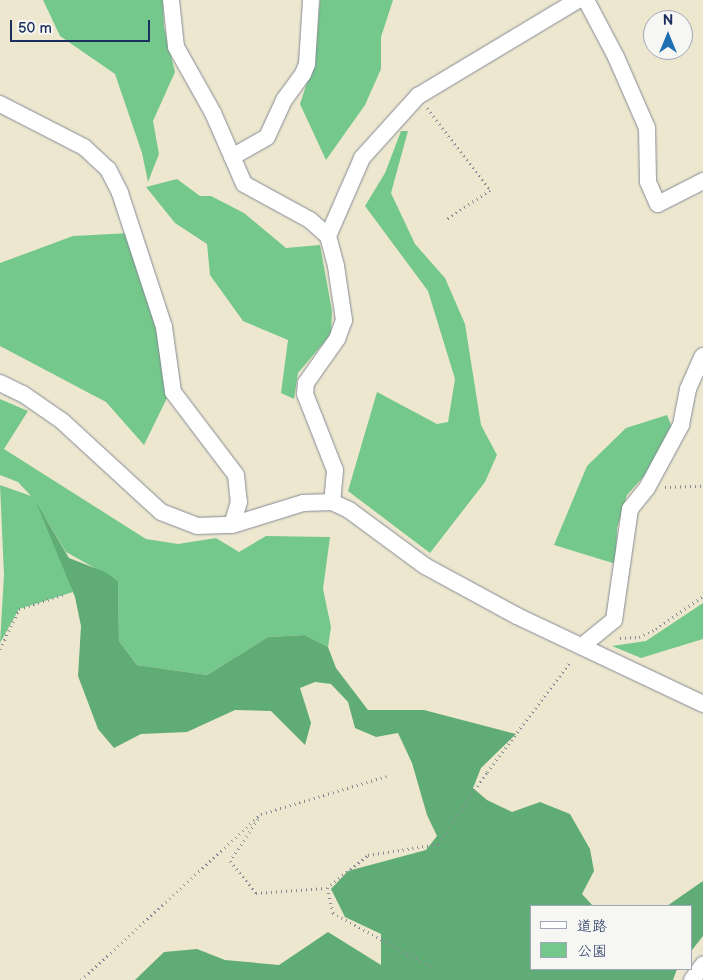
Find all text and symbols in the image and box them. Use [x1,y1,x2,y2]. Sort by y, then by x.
scale bar [12,10,152,42]
north arrow [643,10,693,60]
text: N [663,12,673,29]
text: 50 m [18,19,52,38]
legend [530,905,693,970]
text: 道路 [577,917,607,936]
text: 公園 [577,942,607,961]

